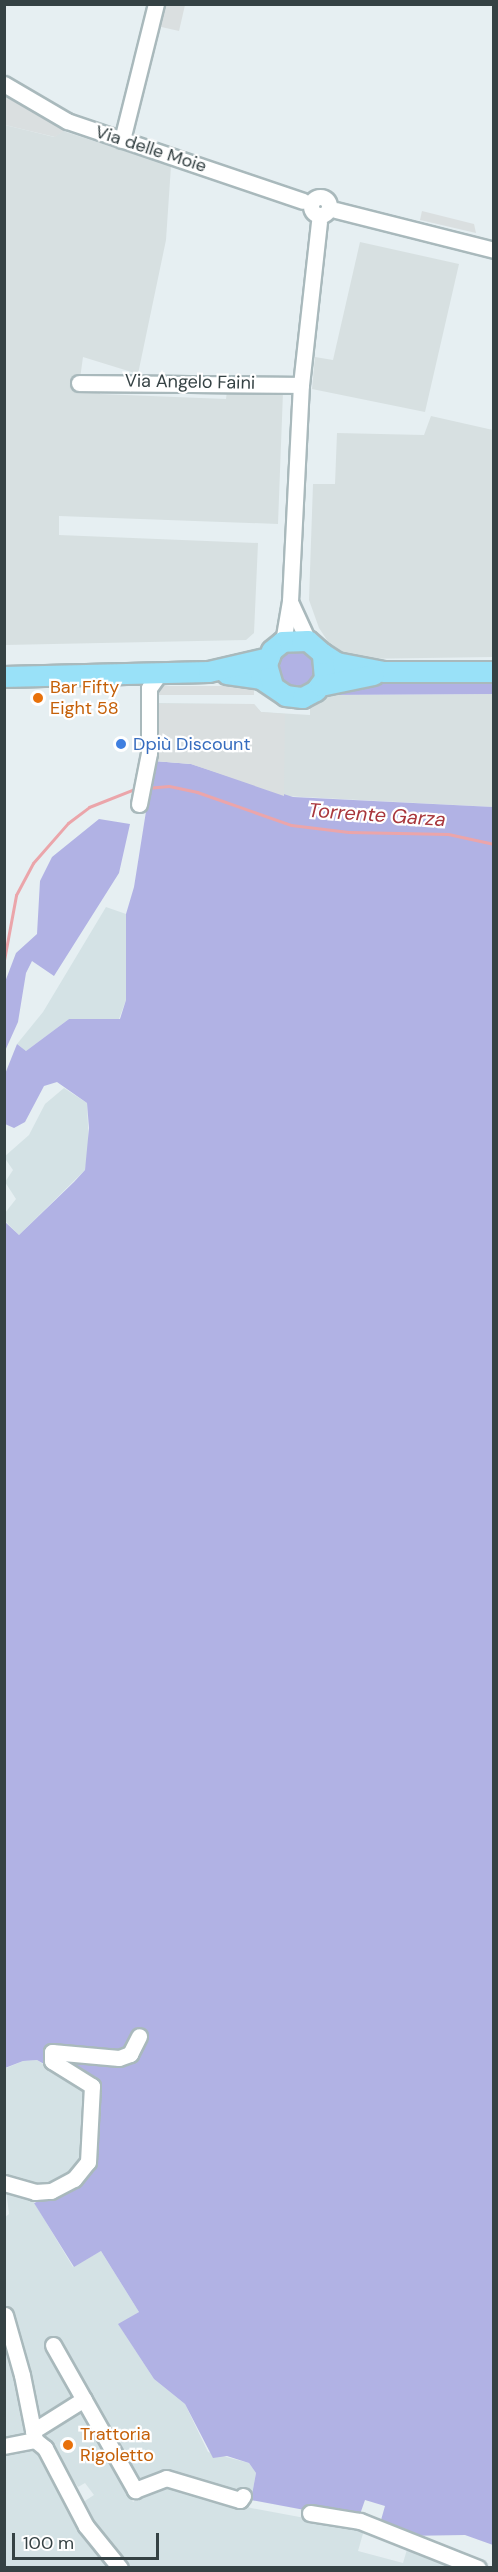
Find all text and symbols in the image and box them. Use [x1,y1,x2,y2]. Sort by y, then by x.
street label: Via delle Moie [93,121,209,177]
street label: Via Angelo Faini [125,370,255,394]
place label: Bar Fifty Eight 58 [50,677,119,720]
marker: Bar Fifty Eight 58 [31,691,45,705]
place label: Dpiù Discount [133,733,250,755]
marker: Dpiù Discount [114,737,128,751]
water label: Torrente Garza [308,798,446,832]
place label: Trattoria Rigoletto [80,2424,154,2466]
marker: Trattoria Rigoletto [61,2438,75,2452]
scale bar [15,2521,162,2559]
text: 100 m [23,2531,74,2555]

